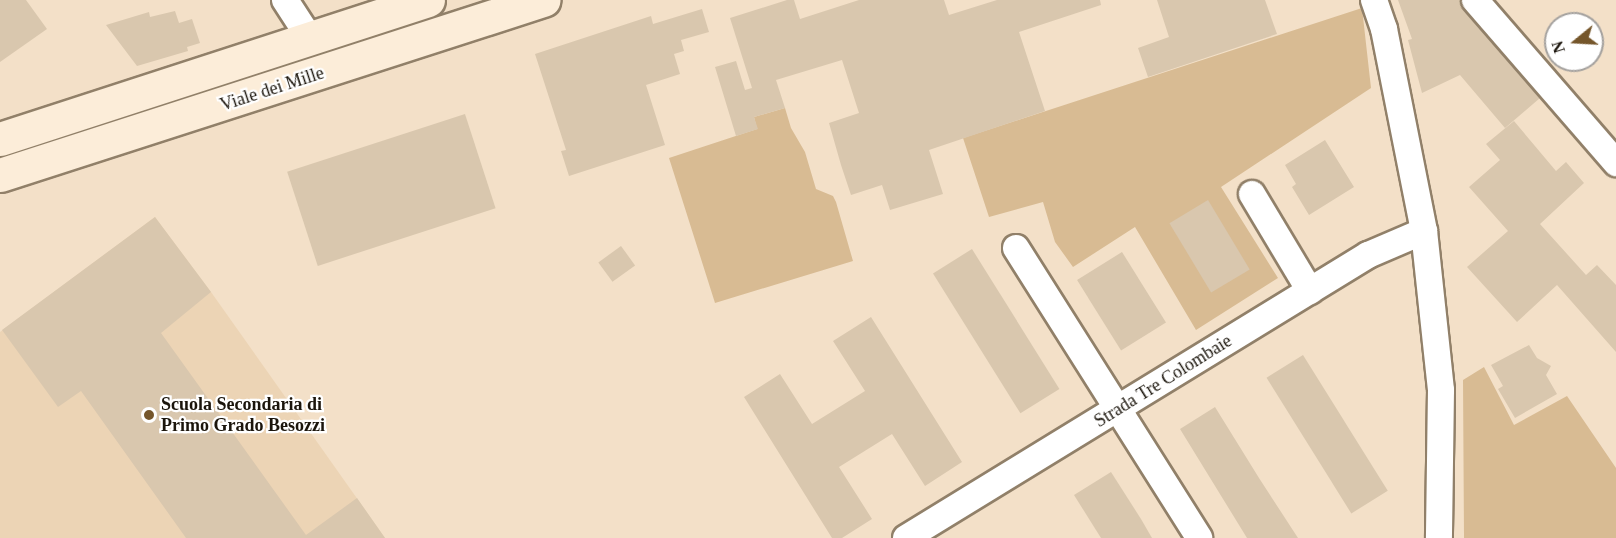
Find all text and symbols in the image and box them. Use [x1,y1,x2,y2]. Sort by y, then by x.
north arrow [1544,12,1604,72]
text: N [1548,39,1568,55]
street label: Viale dei Mille [217,62,327,116]
street label: Strada Tre Colombaie [1090,330,1236,432]
place label: Scuola Secondaria di Primo Grado Besozzi [161,394,325,436]
marker: Scuola Secondaria di Primo Grado Besozzi [142,408,156,422]

